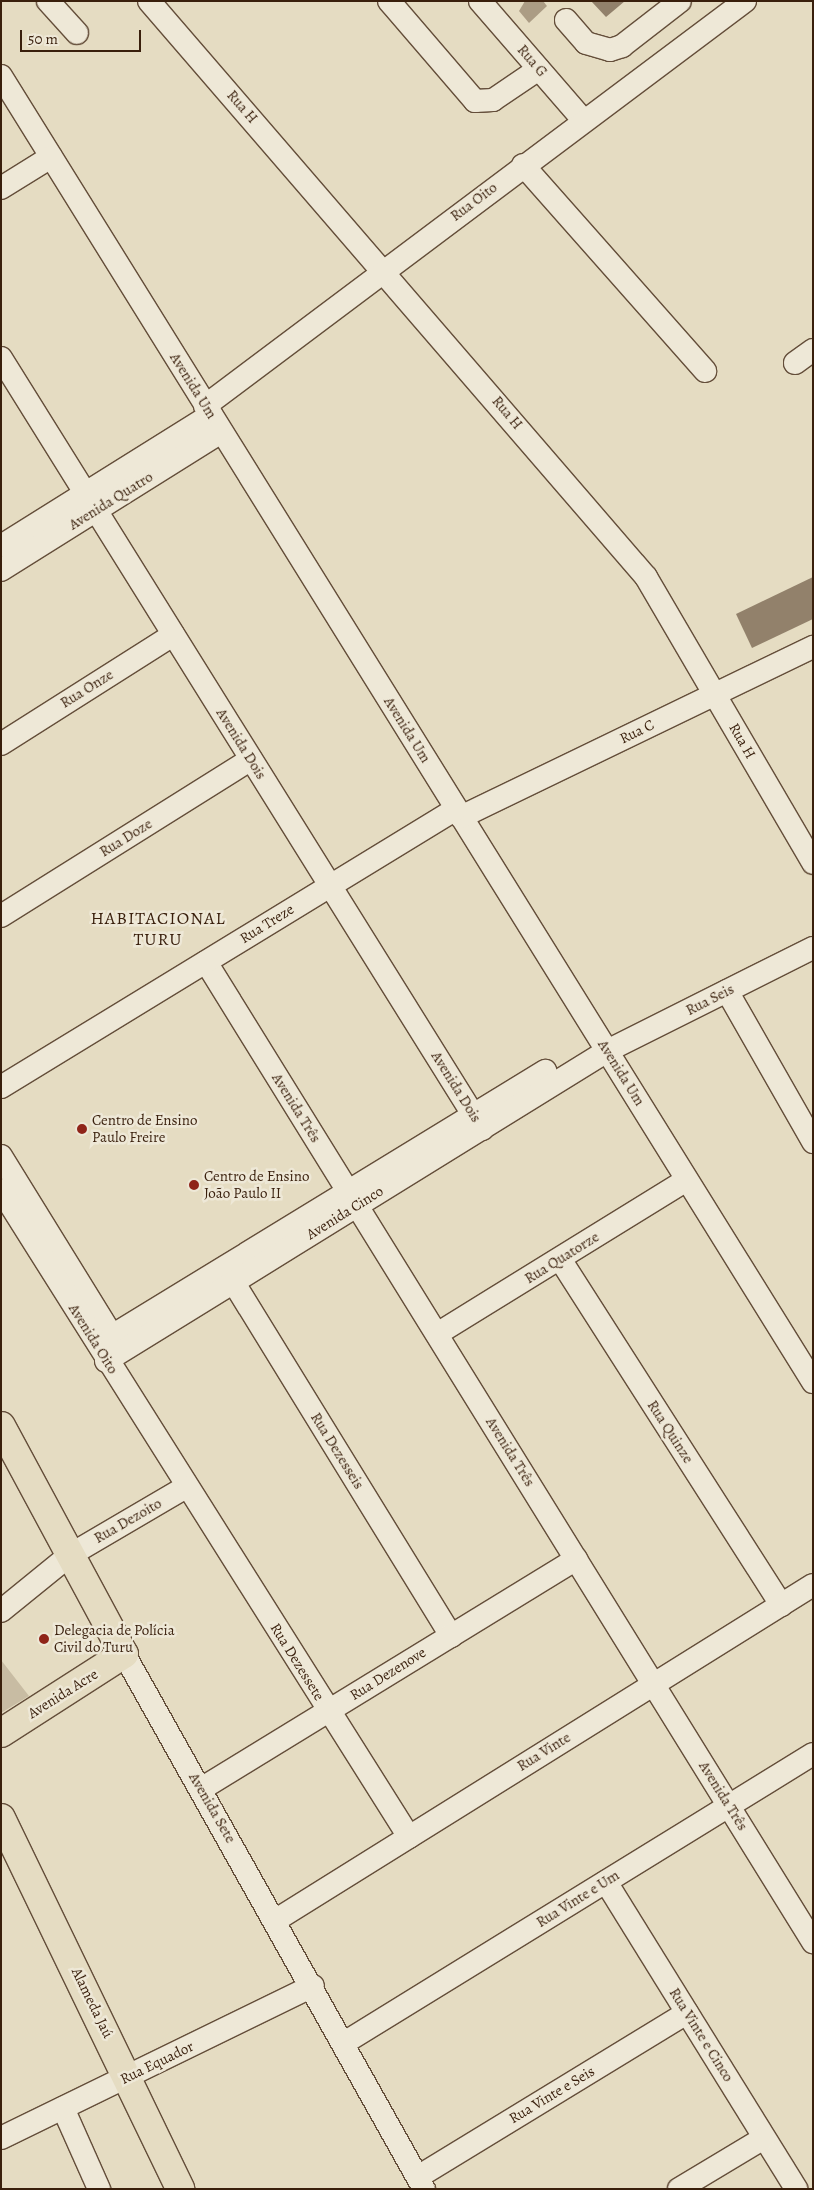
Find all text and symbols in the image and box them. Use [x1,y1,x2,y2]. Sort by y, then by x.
scale bar [22,20,144,52]
text: 50 m [28,29,58,49]
street label: Rua G [513,41,551,81]
street label: Rua H [223,87,261,127]
street label: Rua Oito [447,179,501,225]
street label: Avenida Um [166,350,220,422]
street label: Rua H [488,393,526,433]
street label: Avenida Quatro [66,468,156,534]
street label: Rua Onze [57,666,117,712]
street label: Avenida Um [380,694,434,766]
street label: Avenida Dois [212,705,270,783]
street label: Rua C [617,716,657,748]
street label: Rua H [725,720,759,762]
street label: Rua Doze [96,815,156,861]
street label: Rua Treze [237,900,297,948]
district label: HABITACIONAL TURU [89,908,227,951]
street label: Rua Seis [683,980,737,1020]
street label: Avenida Um [594,1037,648,1109]
street label: Avenida Dois [427,1048,485,1126]
street label: Avenida Três [268,1070,324,1146]
place label: Centro de Ensino Paulo Freire [92,1111,197,1146]
marker: Centro de Ensino Paulo Freire [76,1123,88,1135]
place label: Centro de Ensino João Paulo II [204,1167,309,1202]
marker: Centro de Ensino João Paulo II [188,1179,200,1191]
street label: Avenida Cinco [303,1182,387,1244]
street label: Rua Quatorze [522,1228,602,1288]
street label: Avenida Oito [64,1301,122,1377]
street label: Rua Quinze [643,1397,697,1467]
street label: Rua Dezesseis [306,1409,368,1493]
street label: Avenida Três [482,1414,538,1490]
street label: Rua Dezoito [91,1494,165,1548]
street label: Rua Dezessete [266,1620,328,1704]
place label: Delegacia de Polícia Civil do Turu [54,1621,175,1656]
marker: Delegacia de Polícia Civil do Turu [38,1633,50,1645]
street label: Rua Dezenove [347,1644,429,1704]
street label: Avenida Acre [25,1665,101,1723]
street label: Rua Vinte [514,1729,574,1775]
street label: Avenida Três [695,1758,751,1834]
street label: Avenida Sete [185,1770,239,1846]
street label: Rua Vinte e Um [533,1866,623,1932]
street label: Alameda Jaú [67,1965,117,2041]
street label: Rua Vinte e Cinco [665,1985,737,2085]
street label: Rua Equador [117,2038,197,2088]
street label: Rua Vinte e Seis [506,2062,598,2128]

